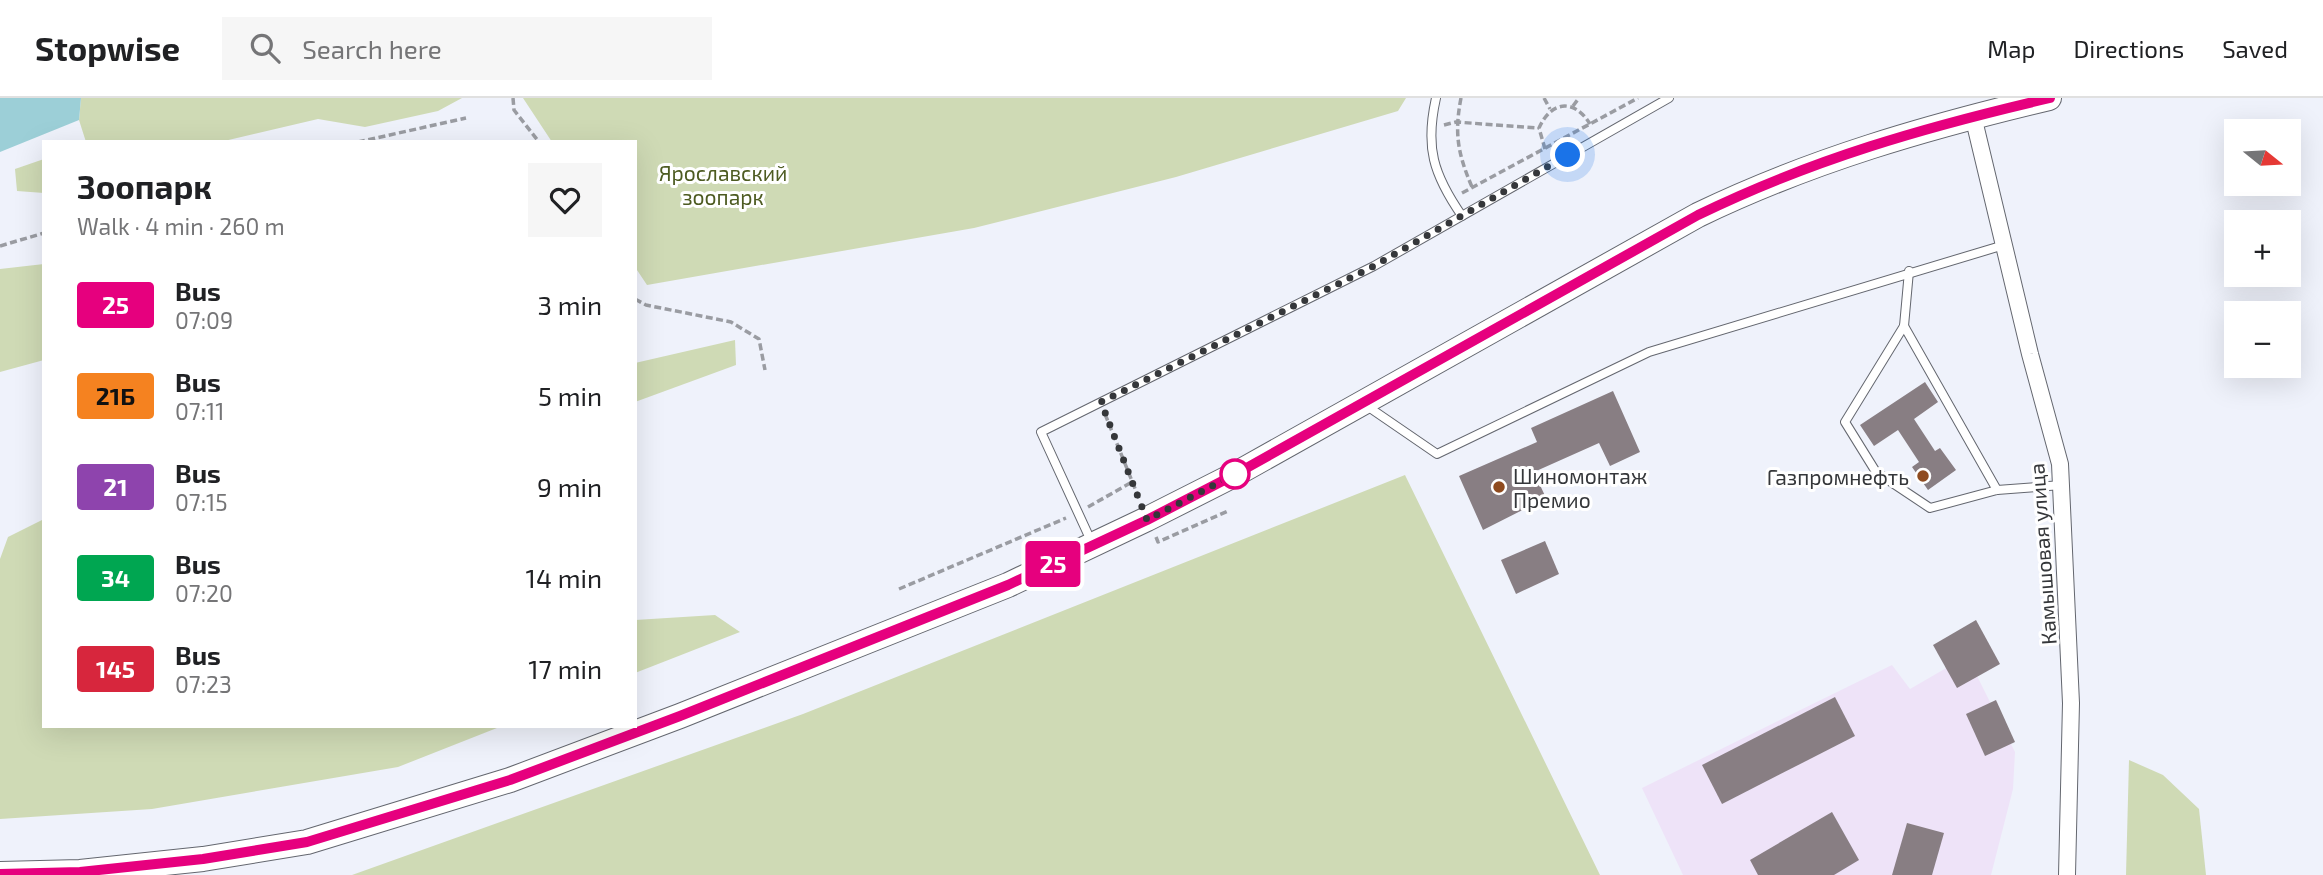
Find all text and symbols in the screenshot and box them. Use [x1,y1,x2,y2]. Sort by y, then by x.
search box [222,17,712,80]
text: Stopwise [35,28,180,68]
icon: search [246,29,284,67]
text: Search here [302,33,442,64]
text: Map [1987,34,2035,63]
text: Directions [2073,34,2184,63]
text: Saved [2222,34,2288,63]
north arrow [2224,119,2301,196]
map controls [2224,119,2301,378]
your location [1550,137,1585,172]
park label: Ярославский зоопарк [659,160,787,209]
button: heart [528,163,602,237]
text: Зоопарк [77,166,212,206]
button: + [2224,210,2301,287]
text: Walk · 4 min · 260 m [77,212,285,240]
text: Bus [175,275,221,306]
text: 3 min [537,289,602,320]
text: 25 [102,290,129,319]
button: − [2224,301,2301,378]
text: 07:09 [175,306,233,334]
text: Bus [175,366,221,397]
text: 5 min [538,380,602,411]
text: 21Б [96,381,135,410]
text: 07:11 [175,397,224,425]
text: Bus [175,457,221,488]
unlabelled marker [1220,459,1250,489]
street label: Камышовая улица [2023,462,2062,646]
place label: Шиномонтаж Премио [1513,463,1647,512]
place label: Газпромнефть [1767,464,1909,489]
marker: Газпромнефть [1915,468,1931,484]
text: 9 min [537,471,602,502]
text: 21 [103,472,128,501]
marker: Шиномонтаж Премио [1491,479,1507,495]
text: 07:15 [175,488,228,516]
line badge: 25 [1021,541,1084,587]
text: Bus [175,548,221,579]
text: 25 [1039,549,1067,578]
text: 14 min [526,562,602,593]
text: 34 [101,563,130,592]
text: 07:20 [175,579,233,607]
text: Bus [175,639,221,670]
text: 17 min [528,653,602,684]
text: 145 [96,654,135,683]
text: 07:23 [175,670,232,698]

